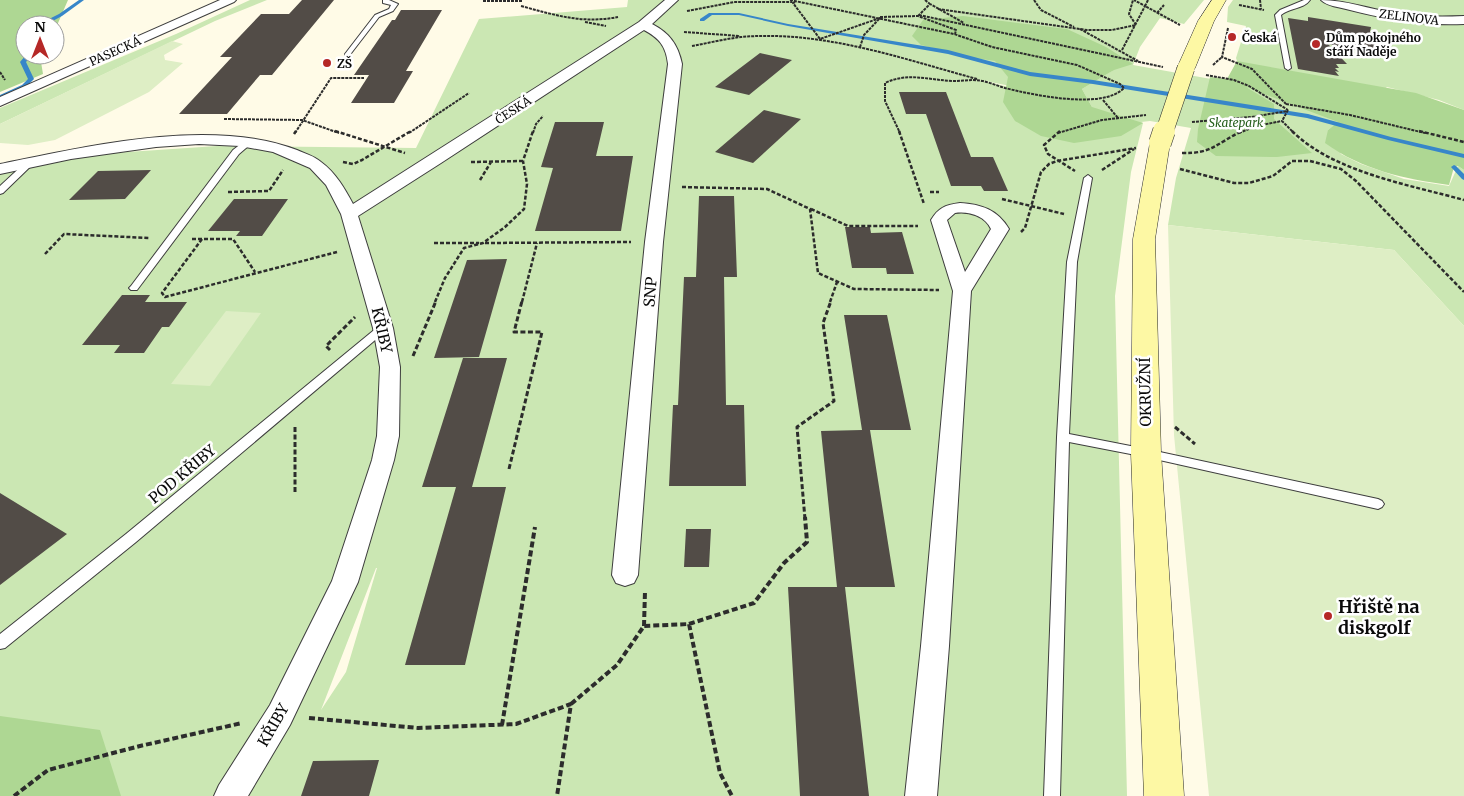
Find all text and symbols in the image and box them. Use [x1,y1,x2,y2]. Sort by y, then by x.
street label: ZELINOVA [1378,6,1440,28]
north arrow [15,15,65,65]
text: N [34,18,46,36]
place label: Česká [1242,29,1277,45]
place label: Dům pokojného stáří Naděje [1326,30,1421,59]
marker: Česká [1226,31,1238,43]
street label: PASECKÁ [87,33,144,69]
marker: Dům pokojného stáří Naděje [1310,38,1322,50]
place label: ZŠ [337,55,352,71]
marker: ZŠ [321,57,333,69]
street label: ČESKÁ [492,92,534,127]
park label: Skatepark [1209,115,1264,130]
street label: SNP [639,276,661,308]
street label: KŘIBY [368,305,398,355]
street label: OKRUŽNÍ [1134,357,1155,427]
street label: POD KŘIBY [144,440,220,508]
place label: Hřiště na diskgolf [1338,595,1420,639]
marker: Hřiště na diskgolf [1322,610,1334,622]
street label: KŘIBY [252,699,293,750]

